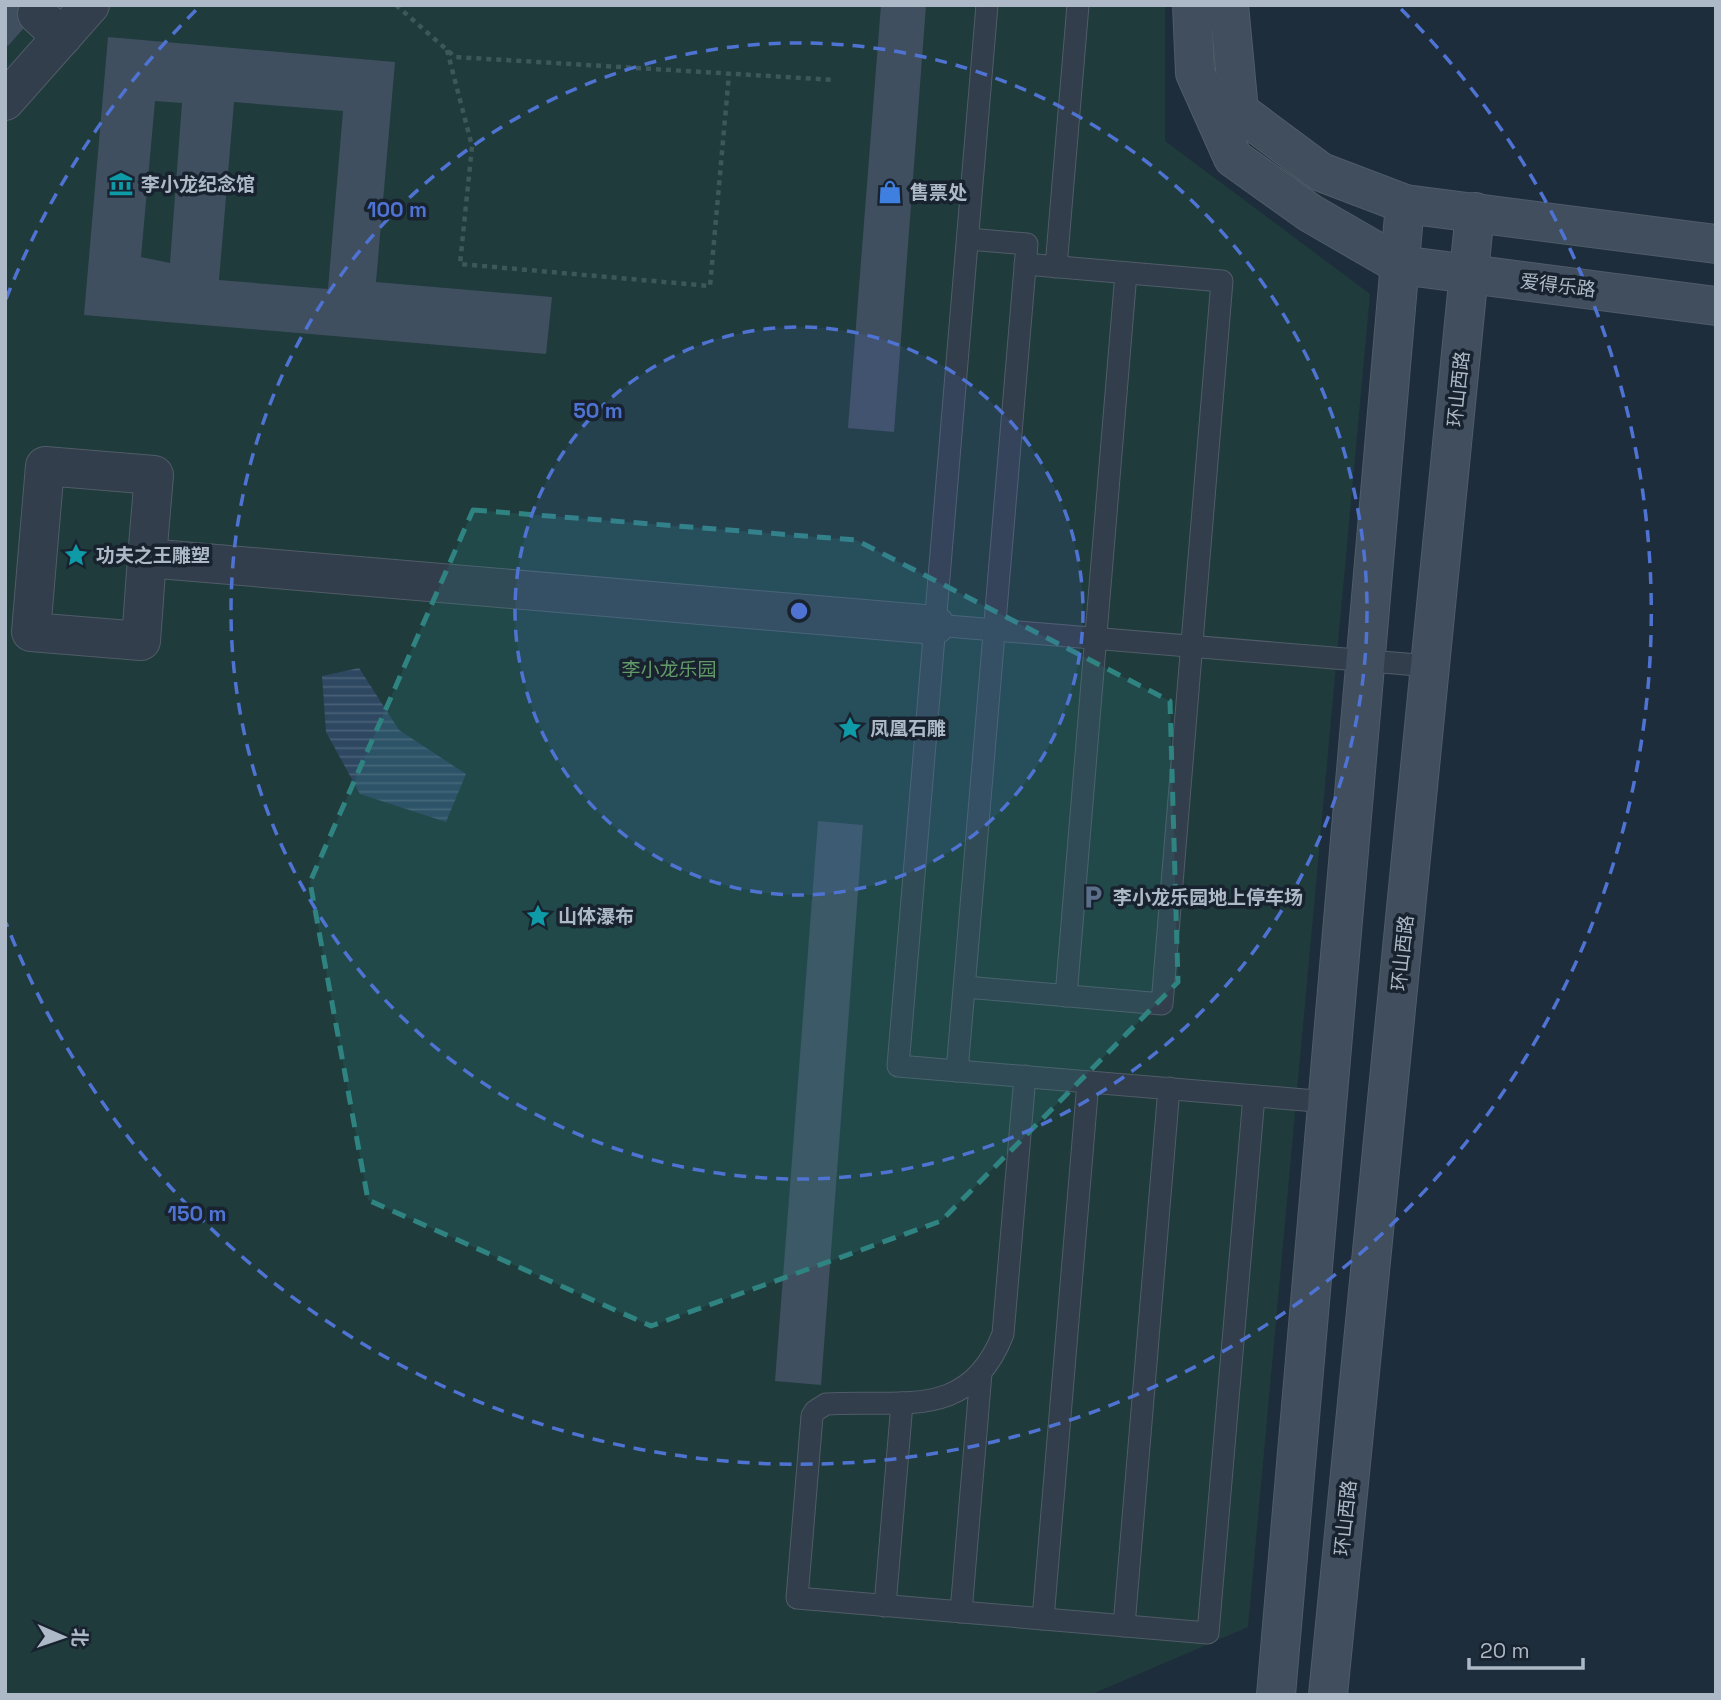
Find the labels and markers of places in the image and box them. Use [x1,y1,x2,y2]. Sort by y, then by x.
museum icon: 李小龙纪念馆 [107,170,135,198]
place label: 李小龙纪念馆 [141,172,255,197]
shop icon: 售票处 [876,178,904,206]
place label: 售票处 [910,180,967,205]
place icon: 功夫之王雕塑 [62,541,90,569]
place label: 功夫之王雕塑 [96,543,210,568]
centre of rings [787,599,811,623]
place icon: 凤凰石雕 [836,714,864,742]
place label: 凤凰石雕 [870,716,946,741]
parking icon: 李小龙乐园地上停车场 [1079,883,1107,911]
place label: 李小龙乐园地上停车场 [1113,885,1303,910]
place icon: 山体瀑布 [524,902,552,930]
place label: 山体瀑布 [558,904,634,929]

